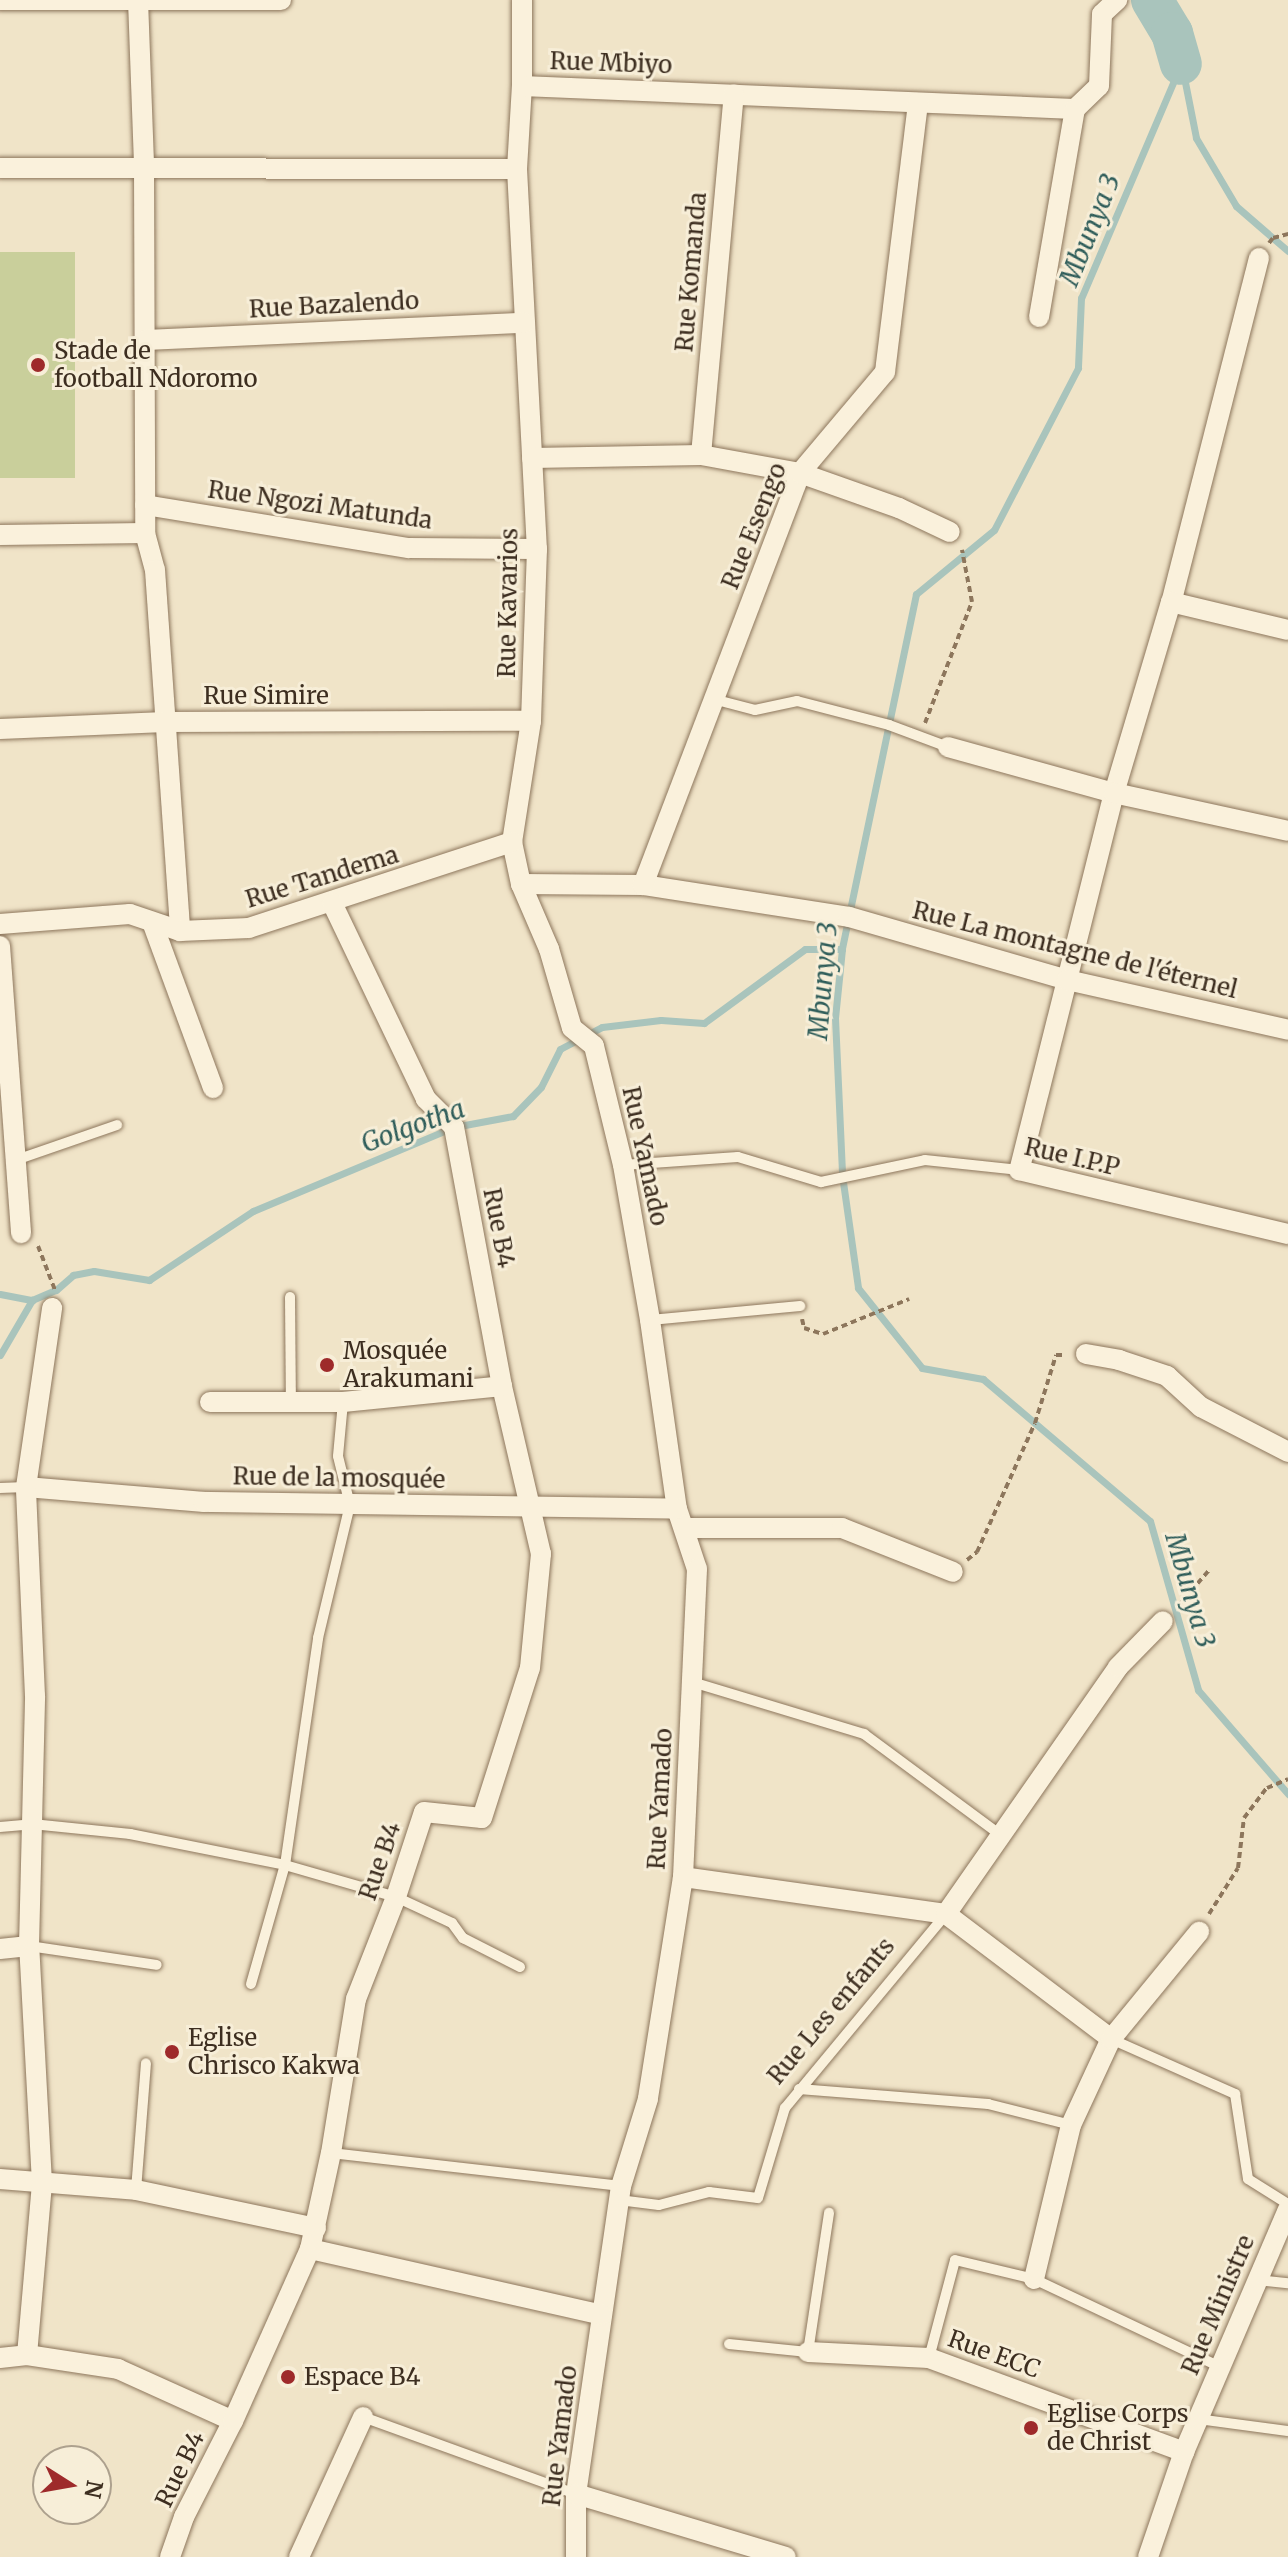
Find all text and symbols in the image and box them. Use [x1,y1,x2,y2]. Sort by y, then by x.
street label: Rue Mbiyo [549,46,673,80]
water label: Mbunya 3 [1054,170,1126,290]
street label: Rue Komanda [670,191,712,353]
street label: Rue Bazalendo [248,286,420,324]
place label: Stade de football Ndoromo [54,337,257,393]
marker: Stade de football Ndoromo [29,356,47,374]
street label: Rue Esengo [716,459,792,593]
street label: Rue Ngozi Matunda [206,475,434,535]
street label: Rue Kavarios [492,528,524,678]
street label: Rue Simire [203,682,329,710]
street label: Rue Tandema [242,840,402,914]
street label: Rue La montagne de l'éternel [910,896,1240,1004]
water label: Mbunya 3 [802,921,844,1041]
street label: Rue Yamado [616,1084,674,1228]
water label: Golgotha [357,1093,469,1159]
street label: Rue I.P.P [1022,1132,1122,1182]
street label: Rue B4 [477,1186,521,1270]
place label: Mosquée Arakumani [343,1337,474,1393]
marker: Mosquée Arakumani [318,1356,336,1374]
street label: Rue de la mosquée [232,1462,446,1494]
water label: Mbunya 3 [1159,1529,1221,1651]
street label: Rue Yamado [642,1728,678,1870]
street label: Rue B4 [353,1818,407,1904]
street label: Rue Les enfants [761,1932,901,2090]
place label: Eglise Chrisco Kakwa [188,2024,360,2080]
marker: Eglise Chrisco Kakwa [163,2043,181,2061]
street label: Rue Ministre [1176,2231,1260,2379]
street label: Rue ECC [944,2324,1044,2384]
place label: Espace B4 [304,2363,421,2391]
street label: Rue Yamado [537,2364,583,2508]
marker: Espace B4 [279,2368,297,2386]
place label: Eglise Corps de Christ [1047,2400,1189,2456]
marker: Eglise Corps de Christ [1022,2419,1040,2437]
street label: Rue B4 [149,2426,211,2512]
north arrow [32,2445,112,2525]
text: N [78,2478,109,2500]

